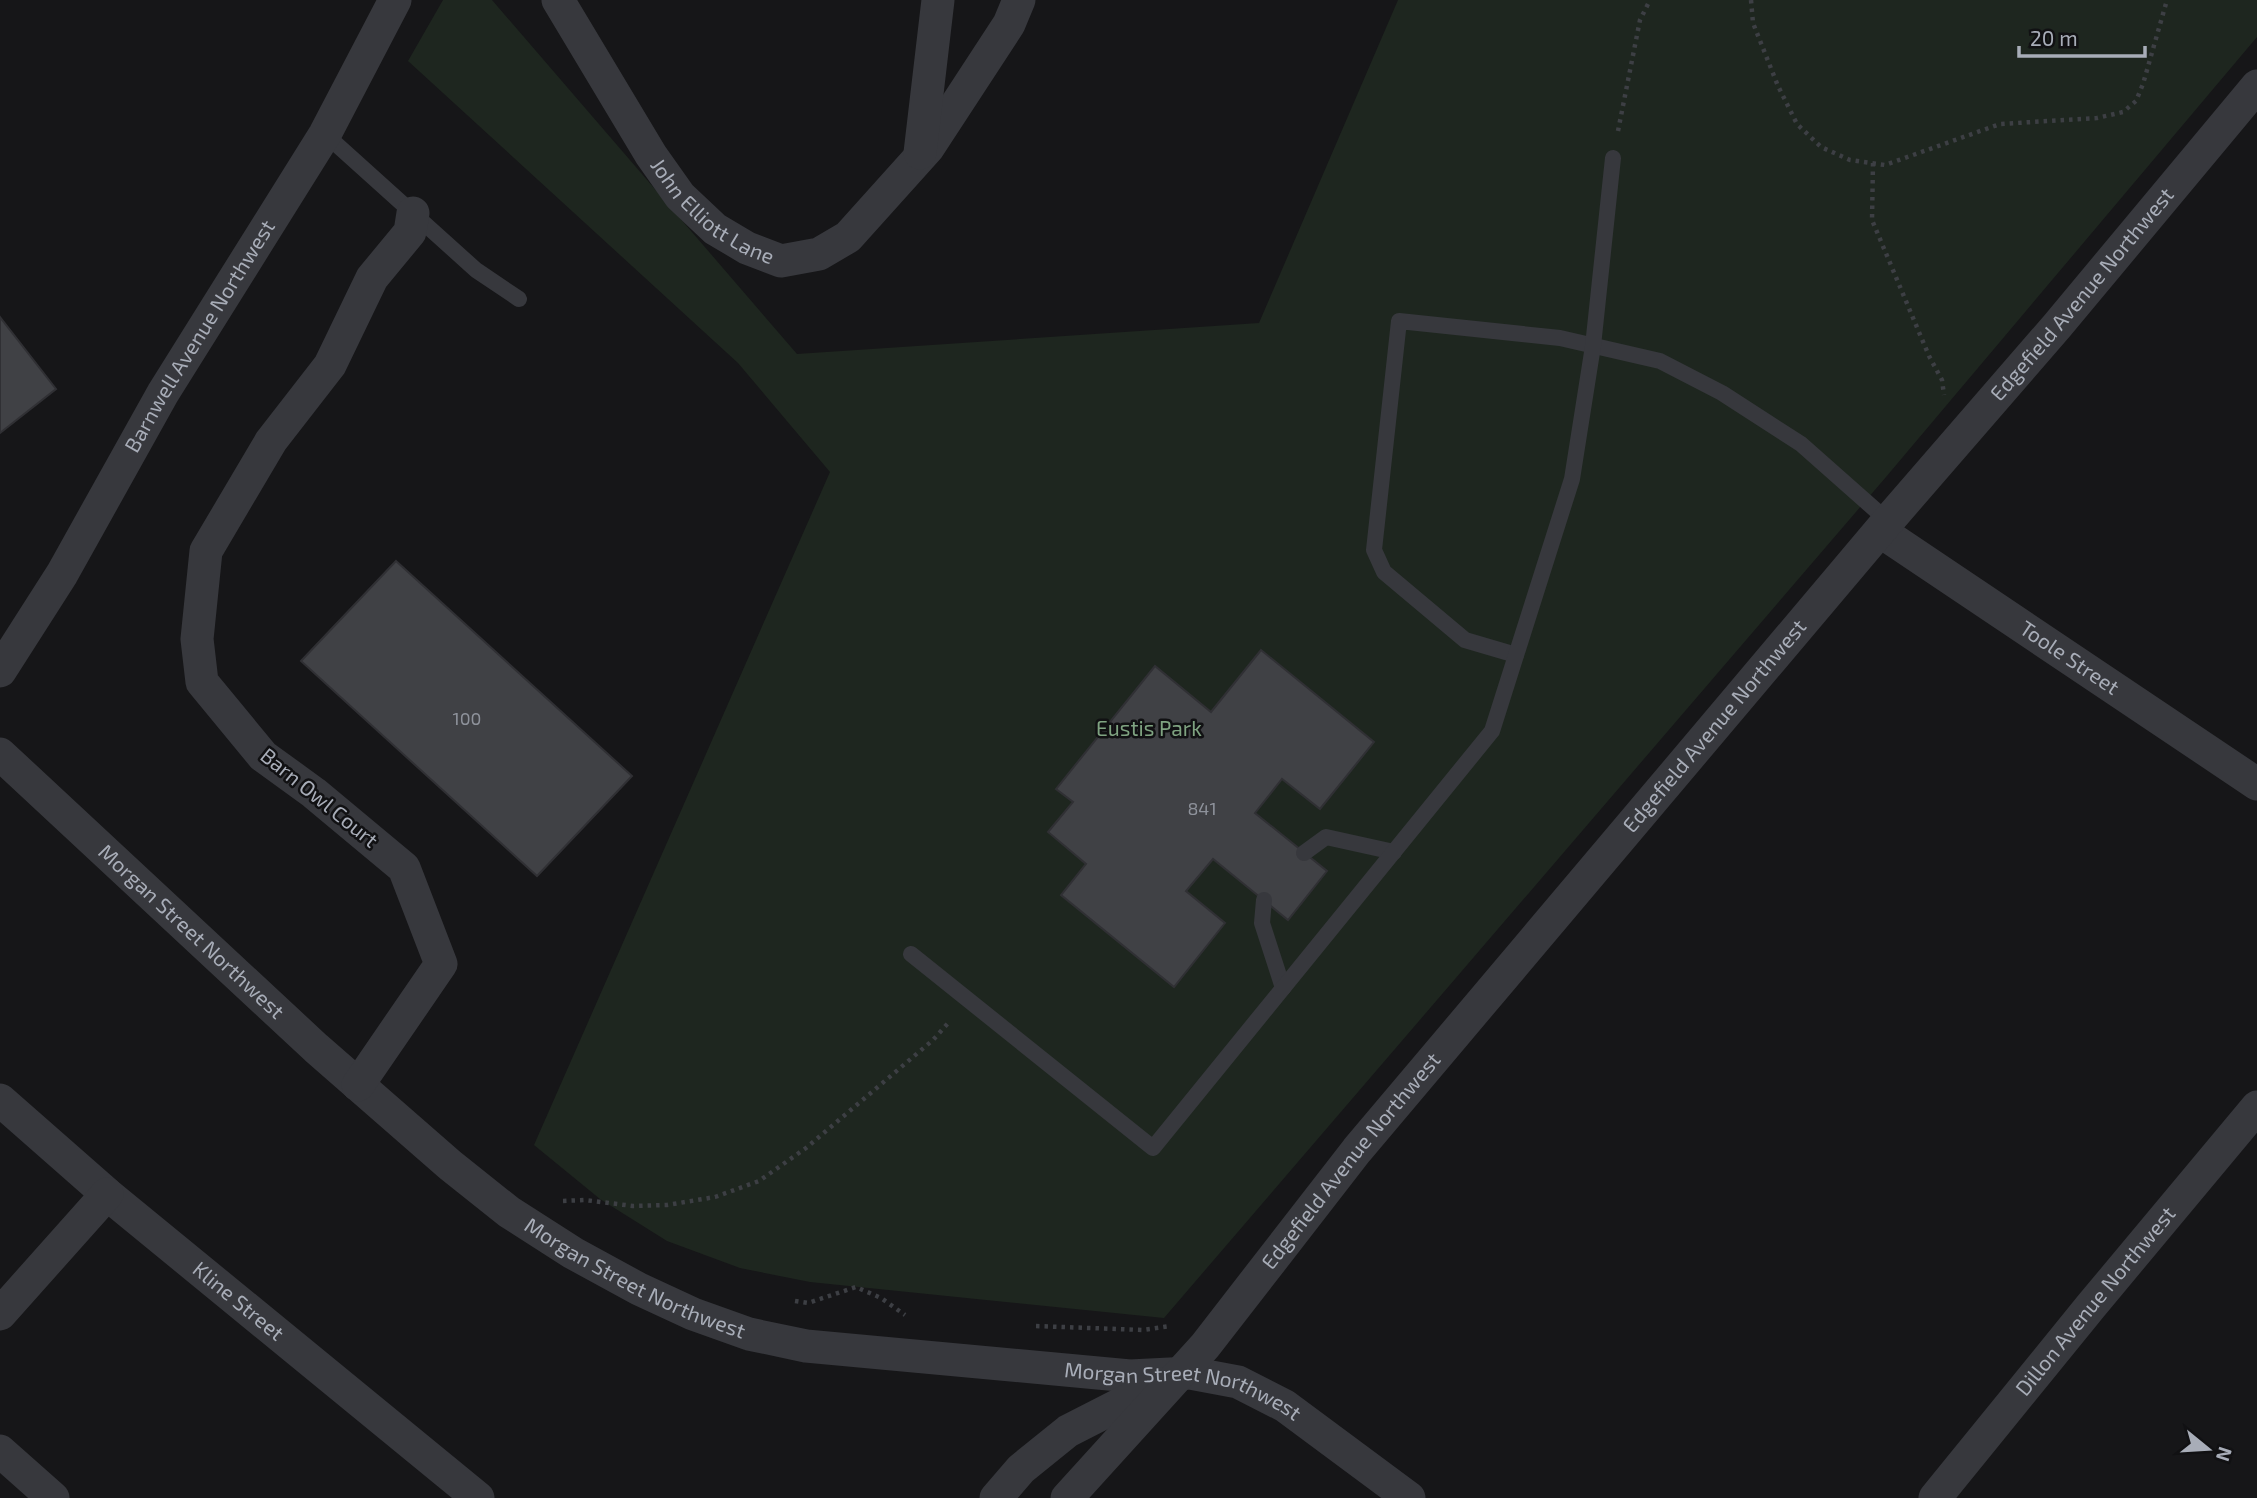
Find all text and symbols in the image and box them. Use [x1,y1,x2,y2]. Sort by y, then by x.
scale bar [2019,14,2145,58]
text: 20 m [2030,25,2078,50]
street label: John Elliott Lane [646,153,778,268]
street label: Edgefield Avenue Northwest [1984,182,2178,405]
street label: Barnwell Avenue Northwest [119,215,279,456]
street label: Edgefield Avenue Northwest [1617,614,1811,837]
street label: Toole Street [2016,615,2125,699]
house number: 100 [453,707,481,729]
park label: Eustis Park [1096,715,1202,740]
street label: Barn Owl Court [256,742,384,852]
house number: 841 [1187,797,1217,819]
street label: Morgan Street Northwest [94,838,290,1023]
street label: Edgefield Avenue Northwest [1255,1047,1445,1274]
street label: Dillon Avenue Northwest [2009,1201,2180,1400]
street label: Morgan Street Northwest [521,1211,749,1343]
street label: Kline Street [188,1256,290,1345]
street label: Morgan Street Northwest [1063,1356,1307,1425]
north arrow [2173,1414,2243,1484]
text: N [2212,1444,2238,1464]

